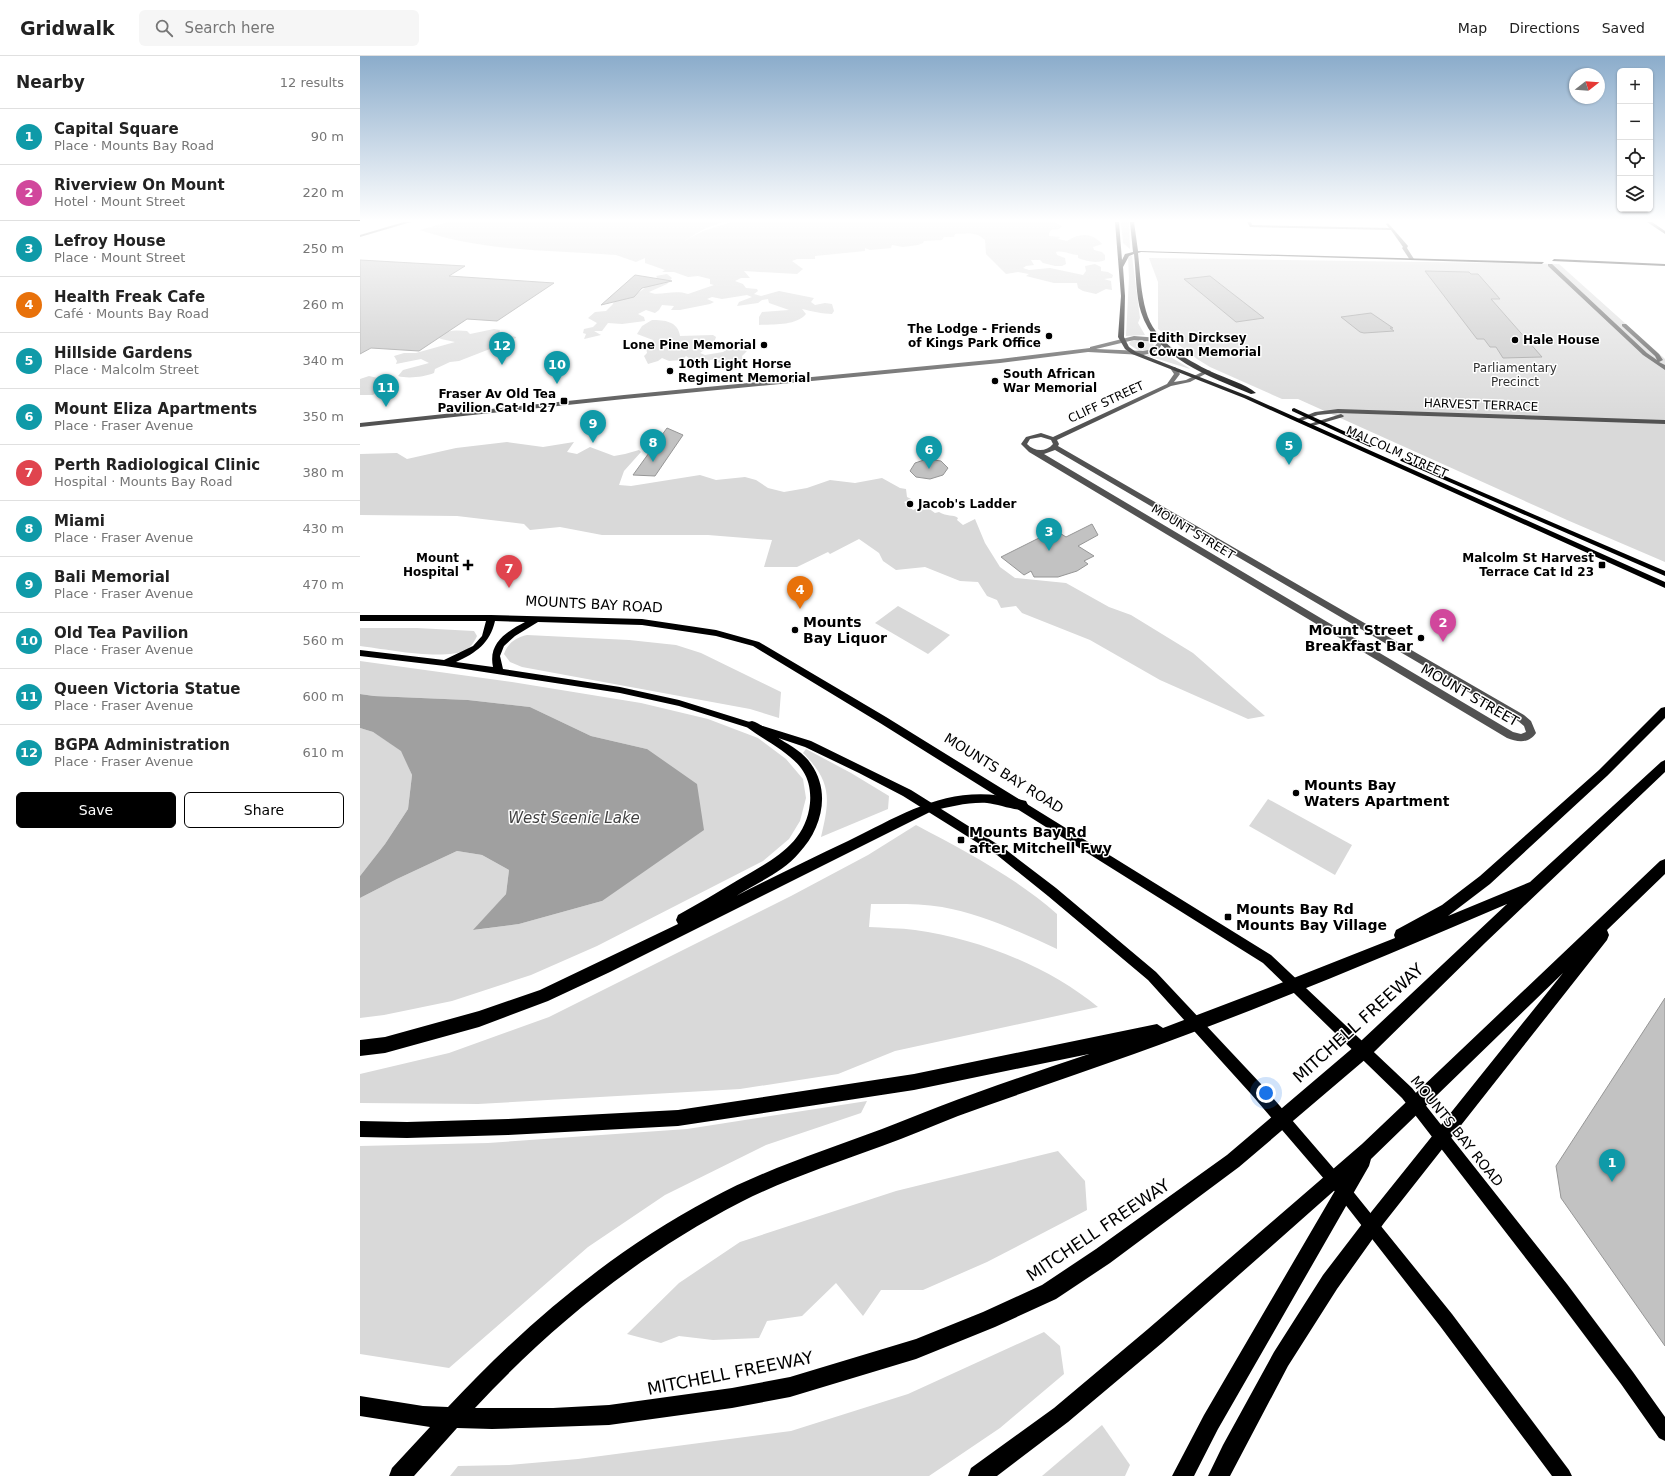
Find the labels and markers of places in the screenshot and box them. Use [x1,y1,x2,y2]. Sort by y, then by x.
place label: The Lodge - Friends of Kings Park Office [908,322,1041,350]
marker: The Lodge - Friends of Kings Park Office [1044,331,1054,341]
place label: Edith Dircksey Cowan Memorial [1149,331,1261,359]
pin: 12 [489,332,515,365]
place label: Hale House [1523,333,1600,347]
marker: Hale House [1510,335,1520,345]
place label: Lone Pine Memorial [622,338,756,352]
marker: Lone Pine Memorial [759,340,769,350]
marker: Edith Dircksey Cowan Memorial [1136,340,1146,350]
pin: 10 [544,351,570,384]
place label: 10th Light Horse Regiment Memorial [678,357,810,385]
marker: 10th Light Horse Regiment Memorial [665,366,675,376]
place label: South African War Memorial [1003,367,1097,395]
pin: 11 [373,374,399,407]
marker: South African War Memorial [990,376,1000,386]
place label: Fraser Av Old Tea Pavilion Cat Id 27 [438,387,556,415]
marker: Fraser Av Old Tea Pavilion Cat Id 27 [559,396,569,406]
pin: 9 [580,410,606,443]
pin: 8 [640,429,666,462]
pin: 5 [1276,432,1302,465]
pin: 6 [916,436,942,469]
place label: Jacob's Ladder [917,497,1017,511]
marker: Jacob's Ladder [905,499,915,509]
pin: 3 [1036,518,1062,551]
place label: Mount Hospital [403,551,459,579]
place label: Malcolm St Harvest Terrace Cat Id 23 [1462,551,1594,579]
pin: 7 [496,555,522,588]
marker: Mount Hospital [462,559,474,571]
marker: Malcolm St Harvest Terrace Cat Id 23 [1597,560,1607,570]
pin: 4 [787,576,813,609]
pin: 2 [1430,609,1456,642]
place label: Mounts Bay Liquor [803,614,887,646]
place label: Mount Street Breakfast Bar [1305,622,1413,654]
marker: Mounts Bay Liquor [790,625,800,635]
marker: Mount Street Breakfast Bar [1416,633,1426,643]
place label: Mounts Bay Waters Apartment [1304,777,1450,809]
marker: Mounts Bay Waters Apartment [1291,788,1301,798]
place label: Mounts Bay Rd after Mitchell Fwy [969,824,1112,856]
marker: Mounts Bay Rd after Mitchell Fwy [956,835,966,845]
place label: Mounts Bay Rd Mounts Bay Village [1236,901,1387,933]
marker: Mounts Bay Rd Mounts Bay Village [1223,912,1233,922]
pin: 1 [1599,1149,1625,1182]

